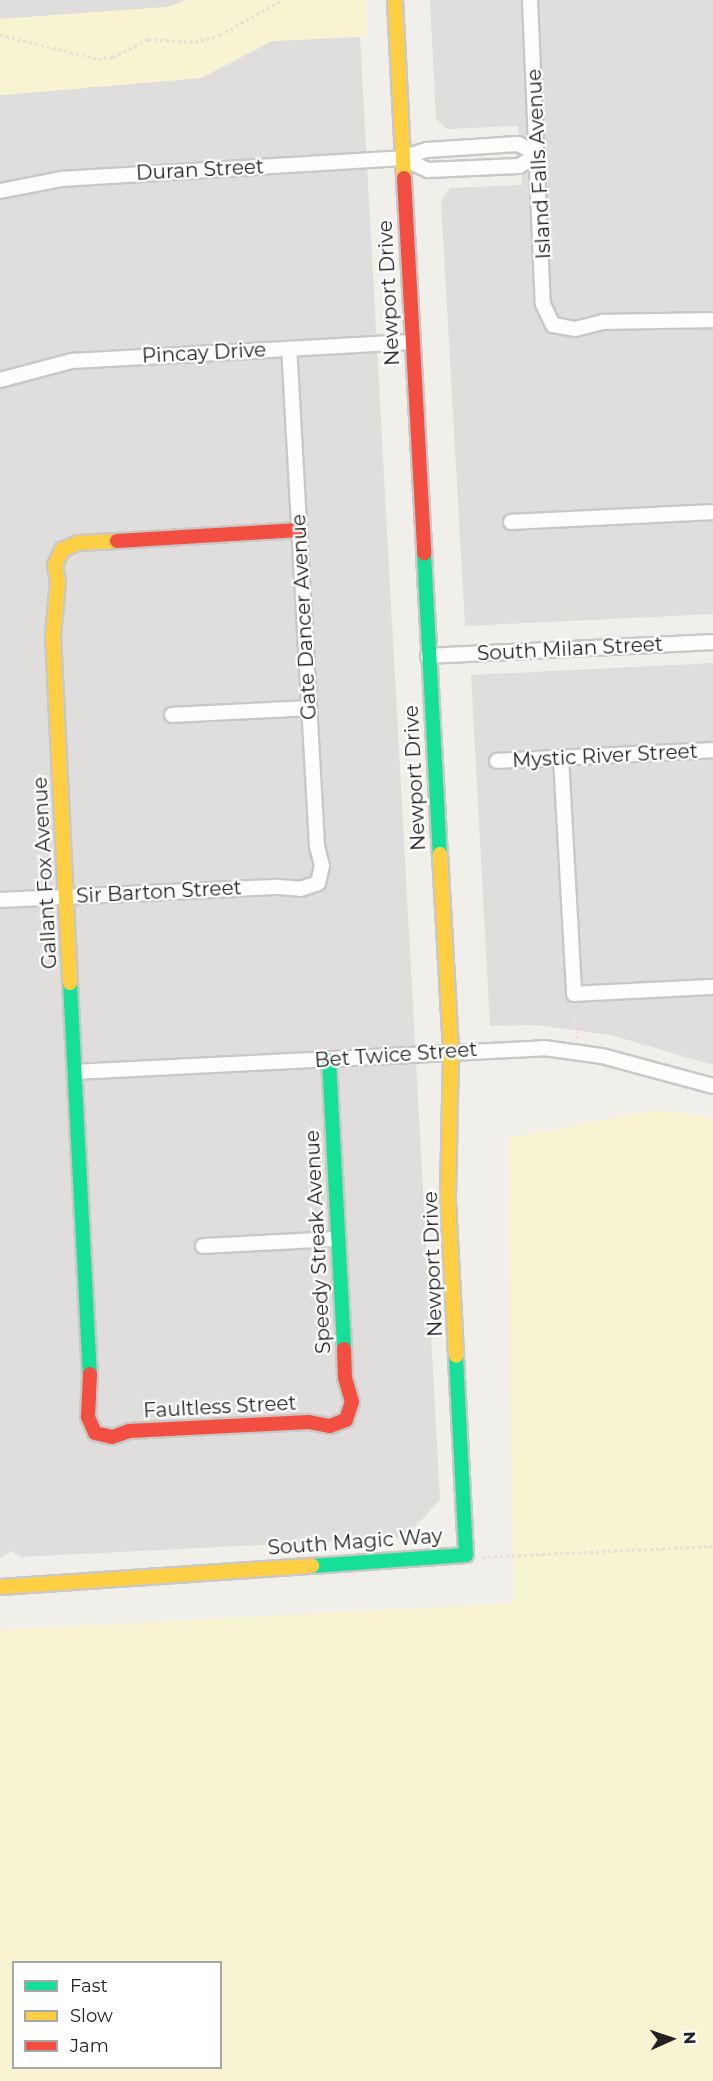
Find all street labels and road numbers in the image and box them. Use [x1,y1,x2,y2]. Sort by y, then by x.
street label: Island Falls Avenue [522,68,556,260]
street label: Duran Street [135,155,265,185]
street label: Newport Drive [373,220,405,366]
street label: Pincay Drive [141,338,267,368]
street label: Gate Dancer Avenue [287,513,321,721]
street label: South Milan Street [476,632,664,666]
street label: Newport Drive [399,705,431,851]
street label: Mystic River Street [512,739,698,773]
street label: Gallant Fox Avenue [28,776,62,970]
street label: Sir Barton Street [76,876,242,908]
street label: Bet Twice Street [314,1037,478,1073]
street label: Speedy Streak Avenue [300,1130,336,1354]
street label: Newport Drive [418,1191,448,1337]
street label: Faultless Street [143,1391,297,1423]
street label: South Magic Way [267,1524,443,1560]

